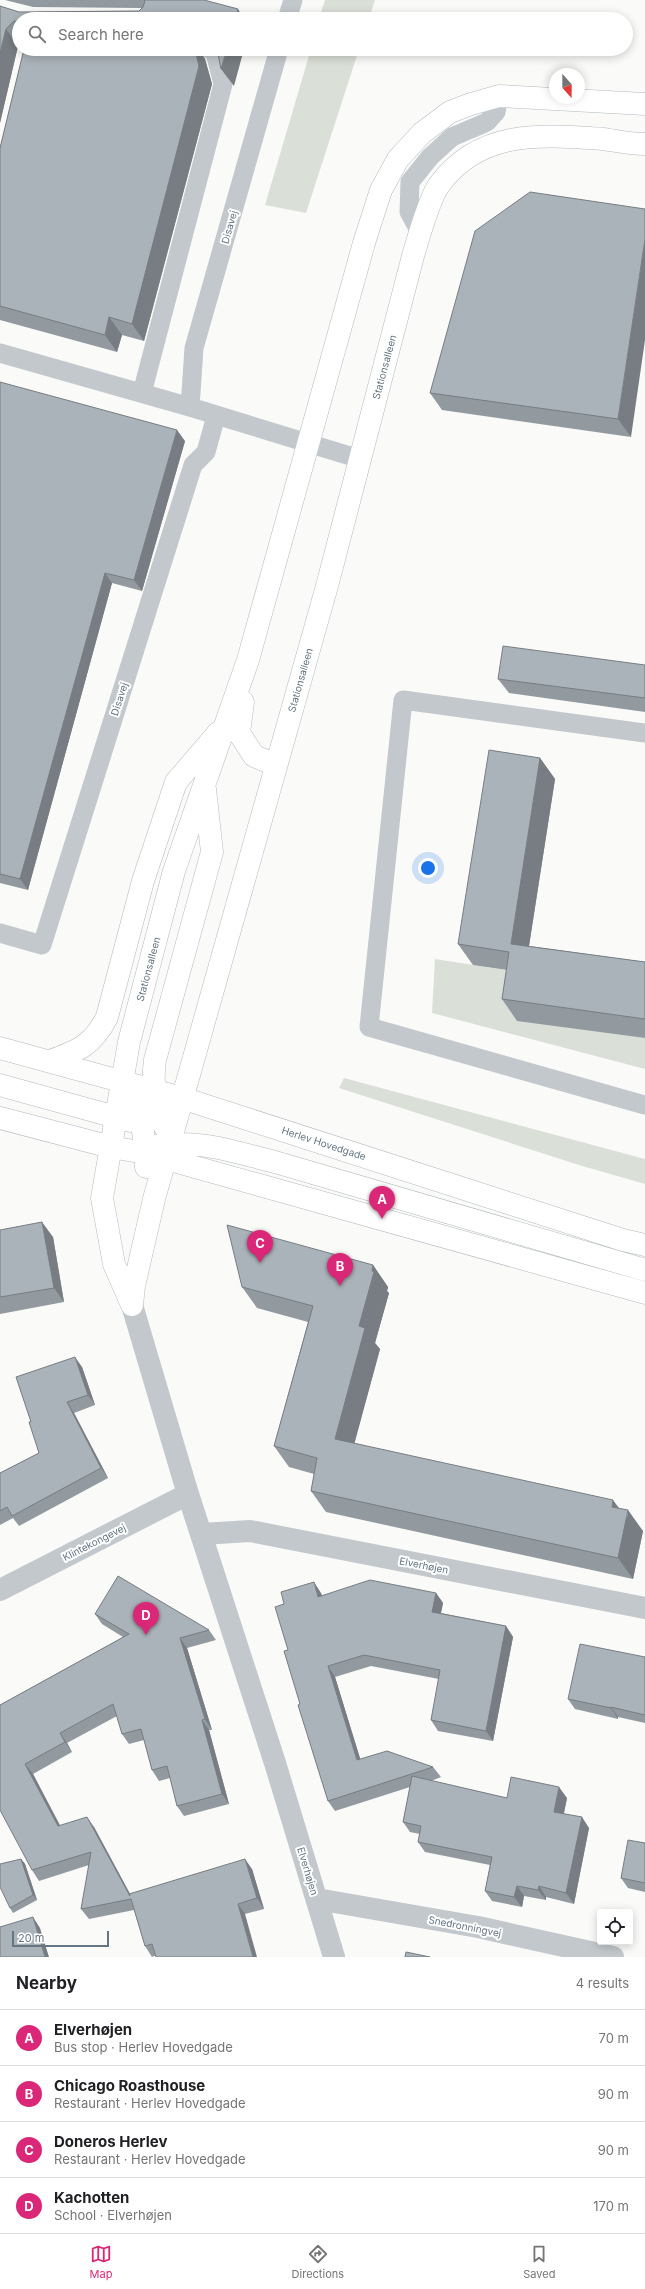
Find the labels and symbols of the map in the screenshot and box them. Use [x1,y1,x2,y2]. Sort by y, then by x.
north arrow [549,68,585,104]
street label: Disavej [219,209,239,245]
street label: Stationsalleen [370,333,398,401]
street label: Stationsalleen [285,646,315,714]
street label: Disavej [108,681,130,717]
your location [418,858,438,878]
street label: Stationsalleen [134,935,162,1003]
street label: Herlev Hovedgade [280,1124,368,1162]
pin: A [369,1186,395,1219]
pin: C [247,1230,273,1263]
pin: B [327,1253,353,1286]
street label: Klintekongevej [60,1521,128,1563]
street label: Elverhøjen [398,1554,450,1576]
pin: D [133,1602,159,1635]
street label: Elverhøjen [295,1845,321,1897]
street label: Snedronningvej [428,1913,502,1939]
scale bar [12,1929,109,1948]

